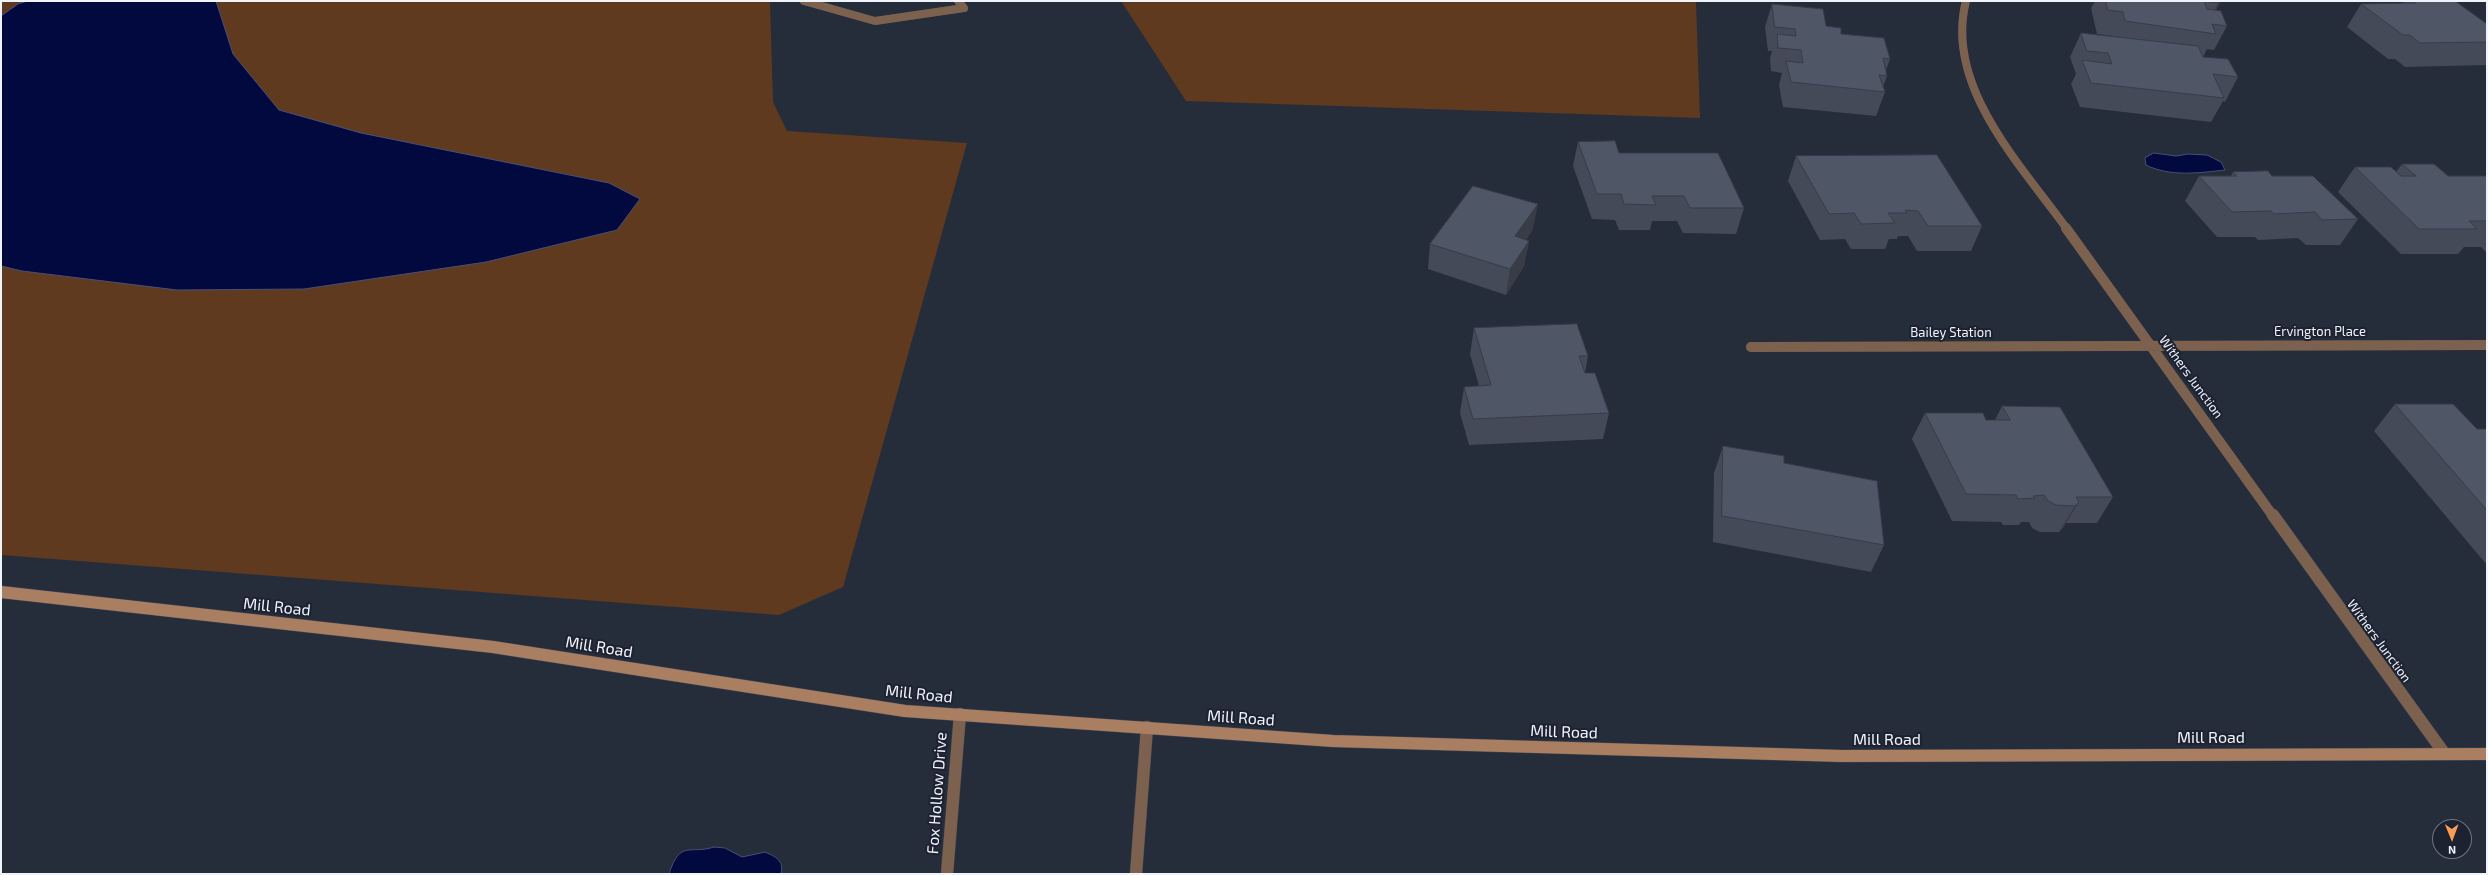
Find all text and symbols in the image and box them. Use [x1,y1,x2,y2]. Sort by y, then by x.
street label: Ervington Place [2274,324,2366,340]
street label: Bailey Station [1910,325,1992,341]
street label: Withers Junction [2156,333,2226,421]
street label: Mill Road [242,594,312,620]
street label: Withers Junction [2344,597,2414,685]
street label: Mill Road [564,632,634,662]
street label: Mill Road [884,681,954,707]
street label: Mill Road [1206,706,1276,730]
street label: Mill Road [1530,721,1598,743]
street label: Mill Road [2177,728,2245,748]
street label: Mill Road [1853,730,1921,750]
street label: Fox Hollow Drive [923,731,951,855]
north arrow [2432,819,2472,859]
text: N [2448,844,2456,857]

